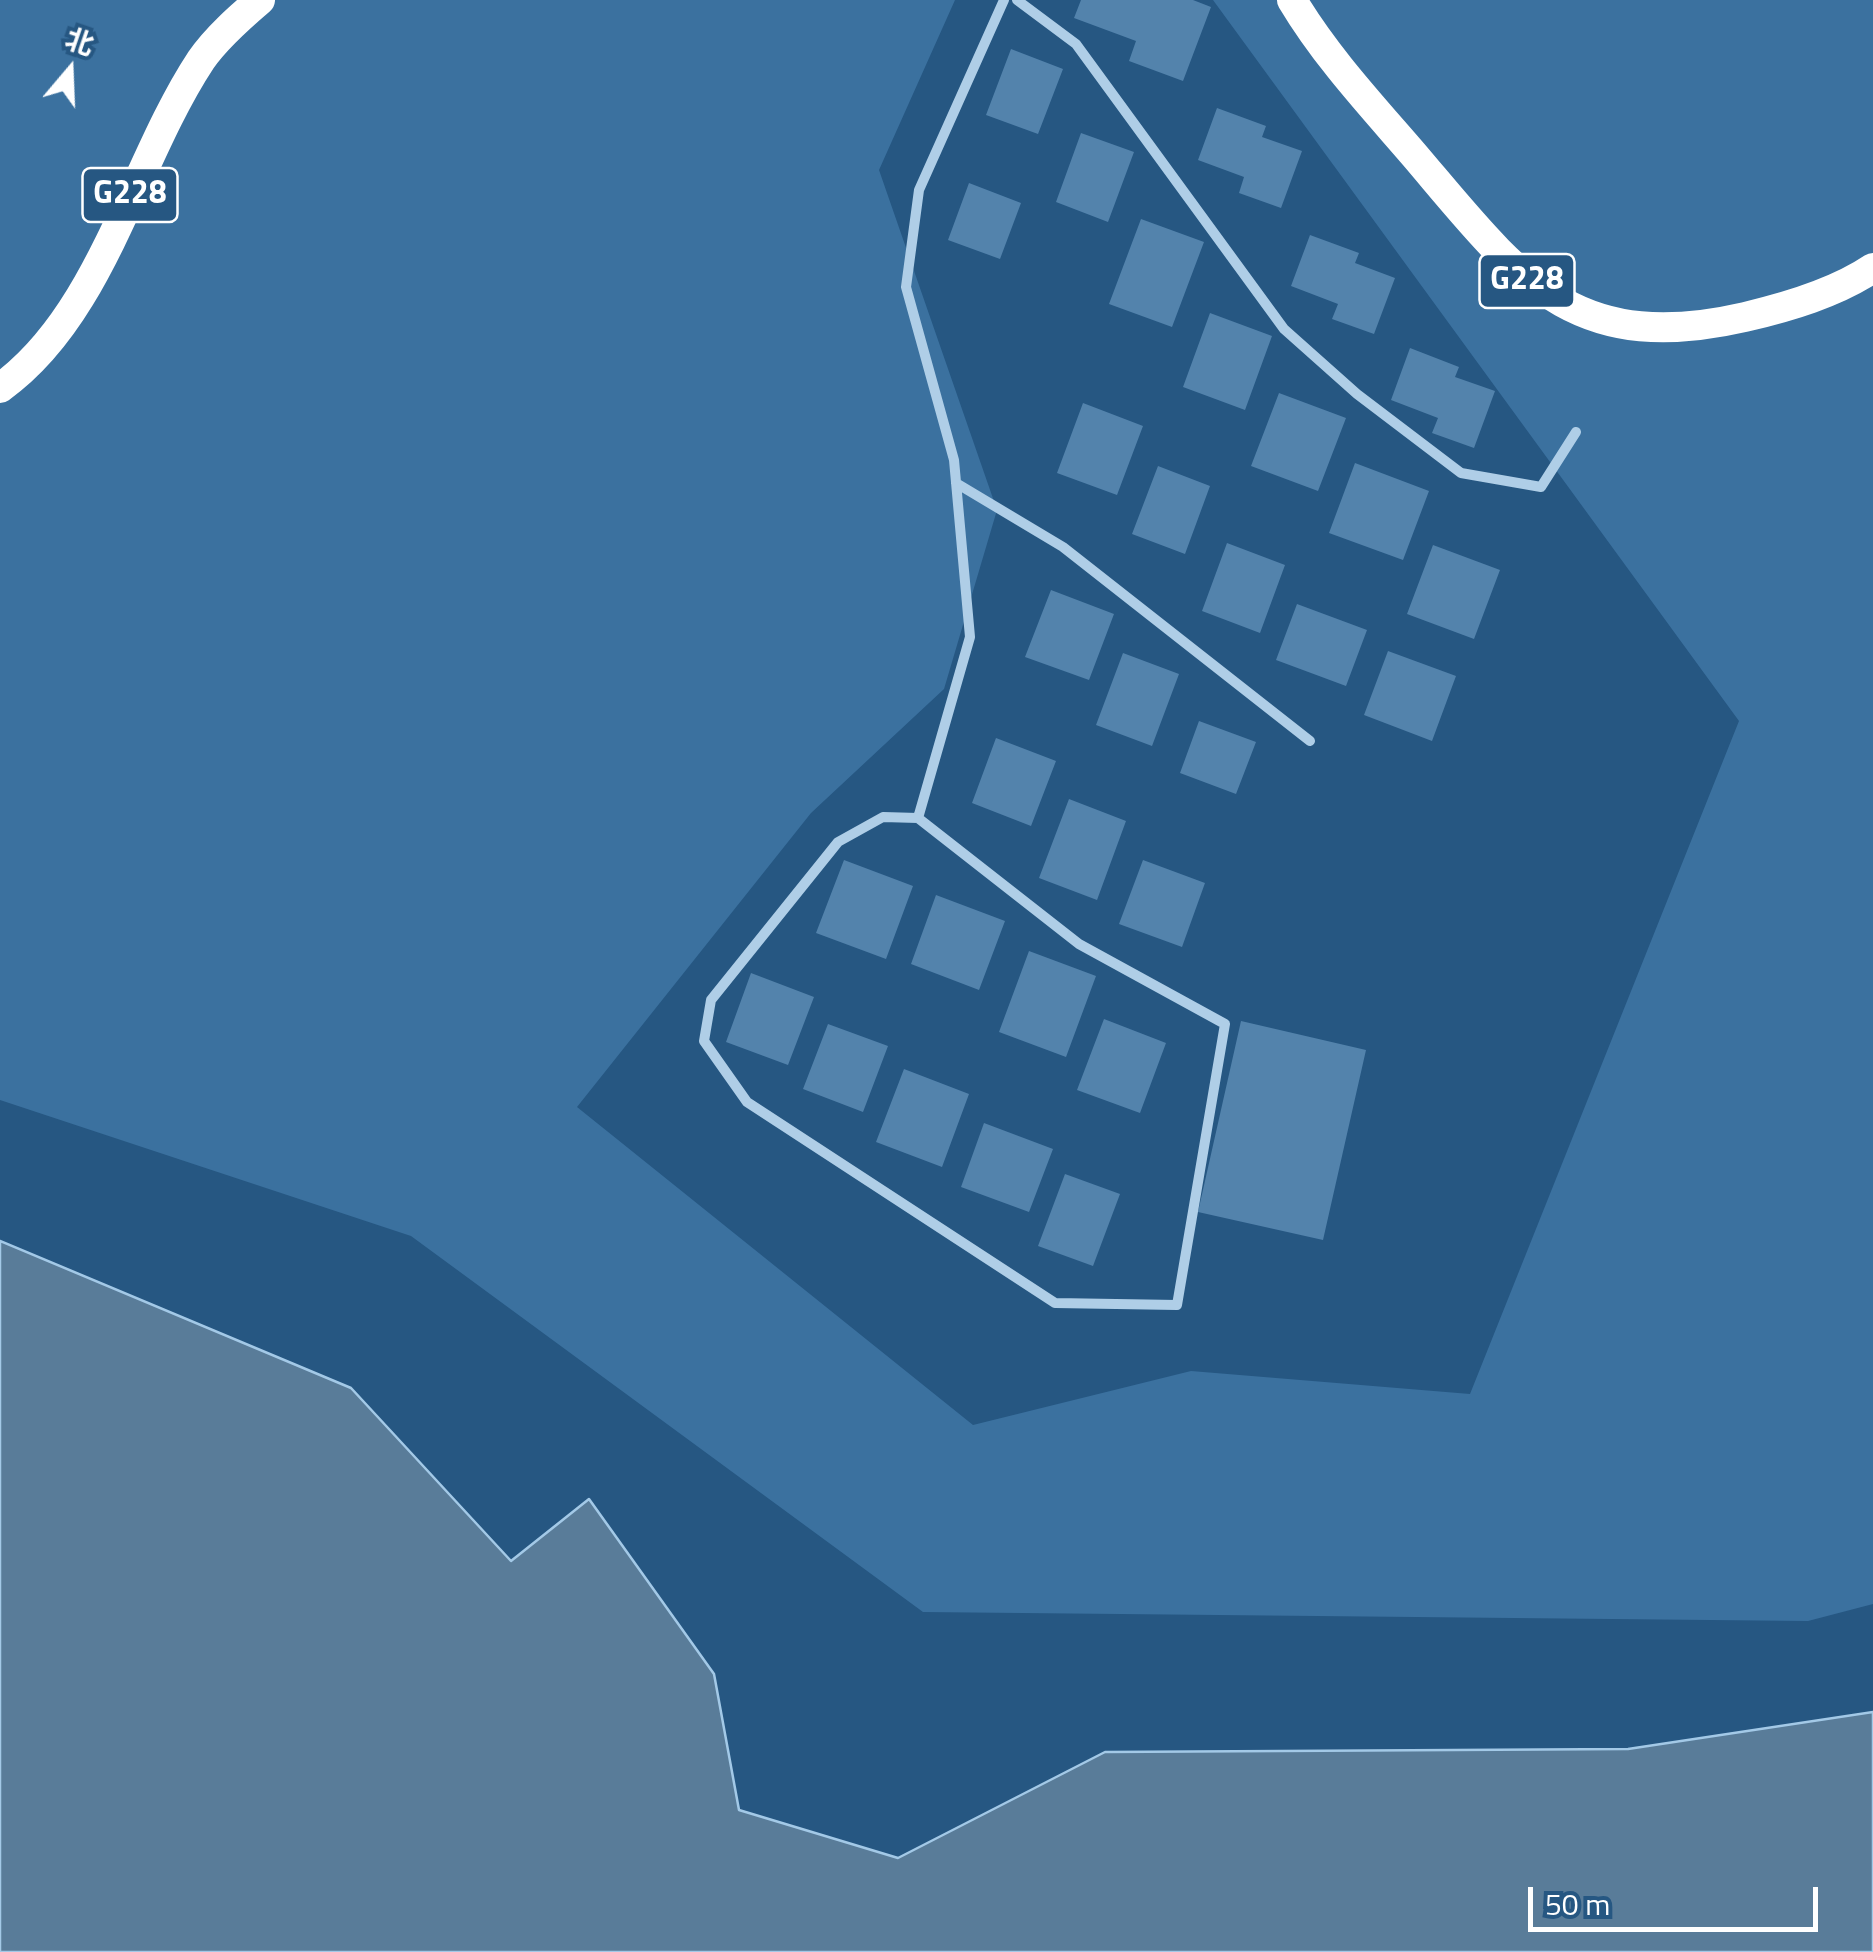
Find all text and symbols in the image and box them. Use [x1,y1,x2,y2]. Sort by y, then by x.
text: 北 [60,16,100,66]
north arrow [20,20,120,120]
road number: G228 [82,168,178,222]
road number: G228 [1480,254,1574,308]
scale bar [1533,1867,1823,1929]
text: 50 m [1545,1881,1610,1927]

